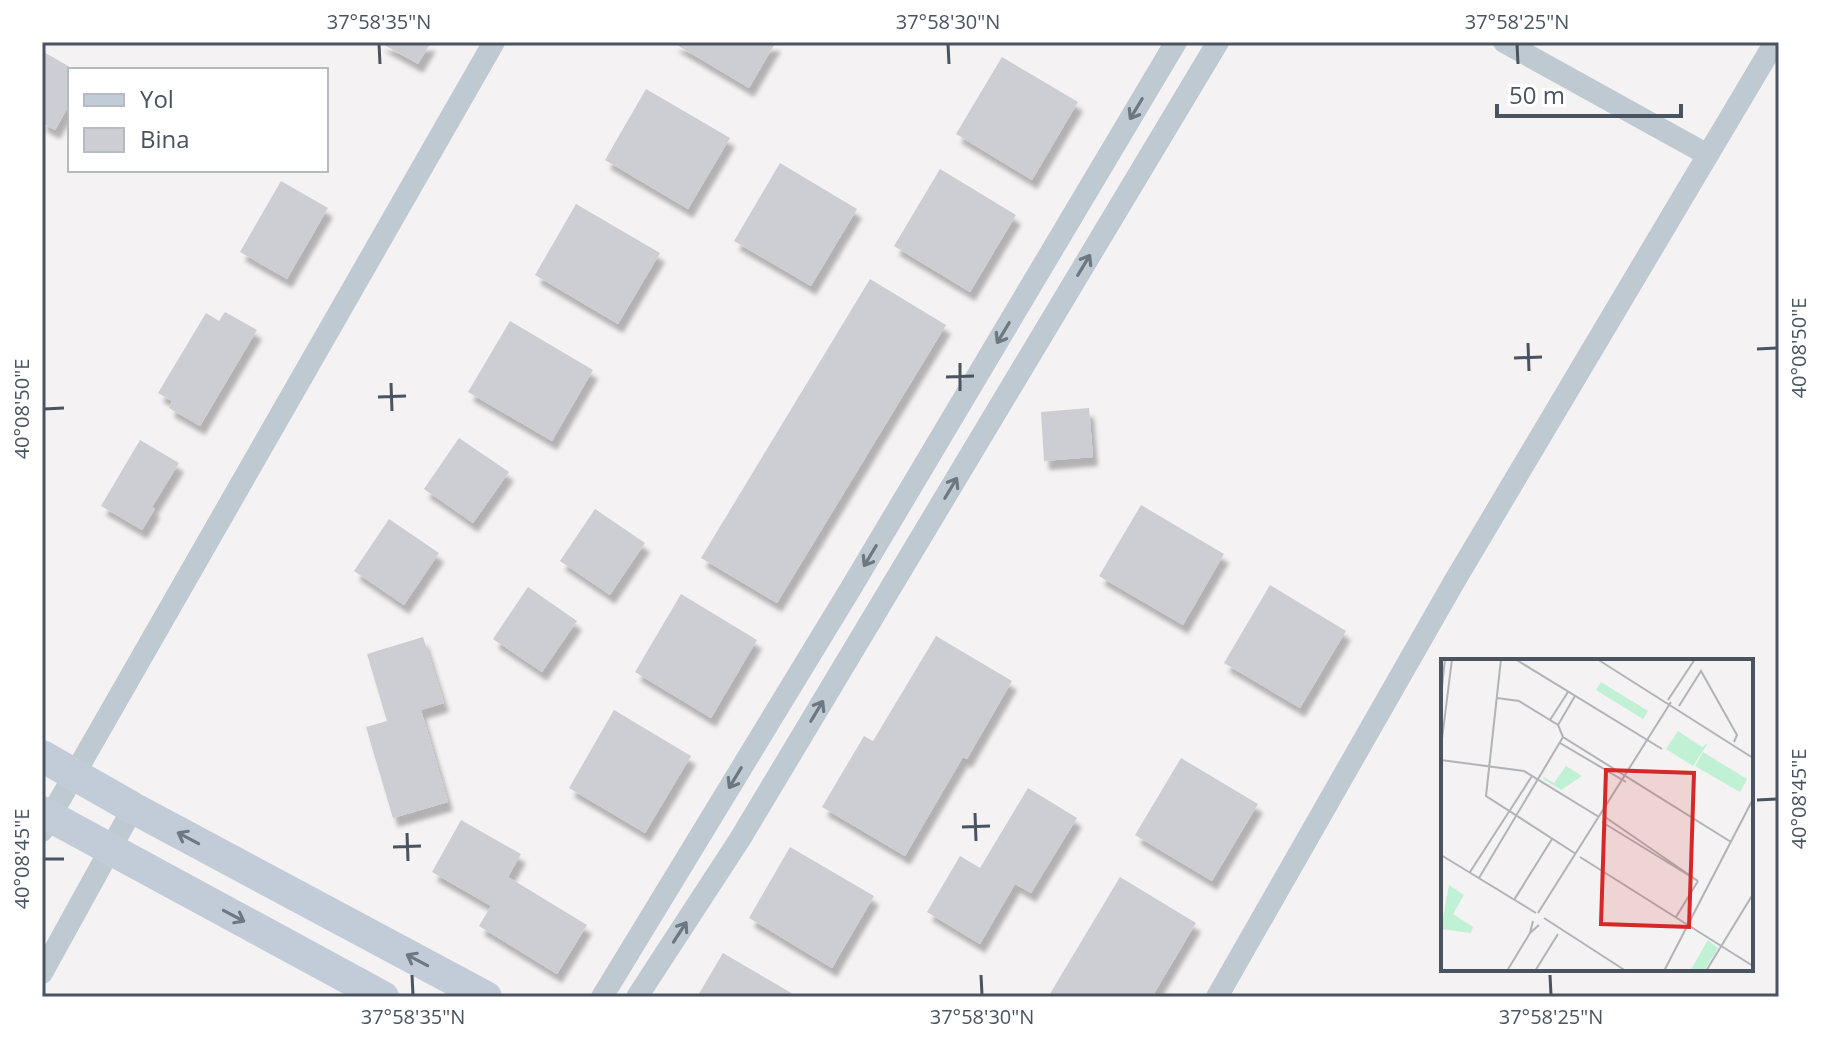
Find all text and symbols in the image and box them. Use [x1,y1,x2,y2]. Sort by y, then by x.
text: 37°58'35"N [327,8,431,35]
text: 37°58'30"N [896,8,1000,35]
text: 37°58'25"N [1465,8,1569,35]
legend [68,68,328,172]
scale bar [1497,68,1681,118]
text: 50 m [1509,78,1565,111]
text: Yol [140,82,174,115]
one-way arrow [1128,97,1144,120]
text: Bina [140,122,190,155]
one-way arrow [1077,254,1093,277]
text: 40°08'50"E [1785,298,1812,398]
one-way arrow [995,321,1011,344]
text: 40°08'50"E [8,359,35,459]
one-way arrow [943,477,959,500]
one-way arrow [862,544,878,567]
inset map [1441,659,1753,971]
one-way arrow [809,700,825,723]
text: 40°08'45"E [1785,749,1812,849]
one-way arrow [727,766,743,789]
text: 40°08'45"E [8,809,35,909]
one-way arrow [177,829,200,845]
one-way arrow [221,909,245,924]
one-way arrow [672,921,688,943]
one-way arrow [406,952,430,968]
text: 37°58'35"N [361,1003,465,1030]
text: 37°58'30"N [930,1003,1034,1030]
text: 37°58'25"N [1499,1003,1603,1030]

